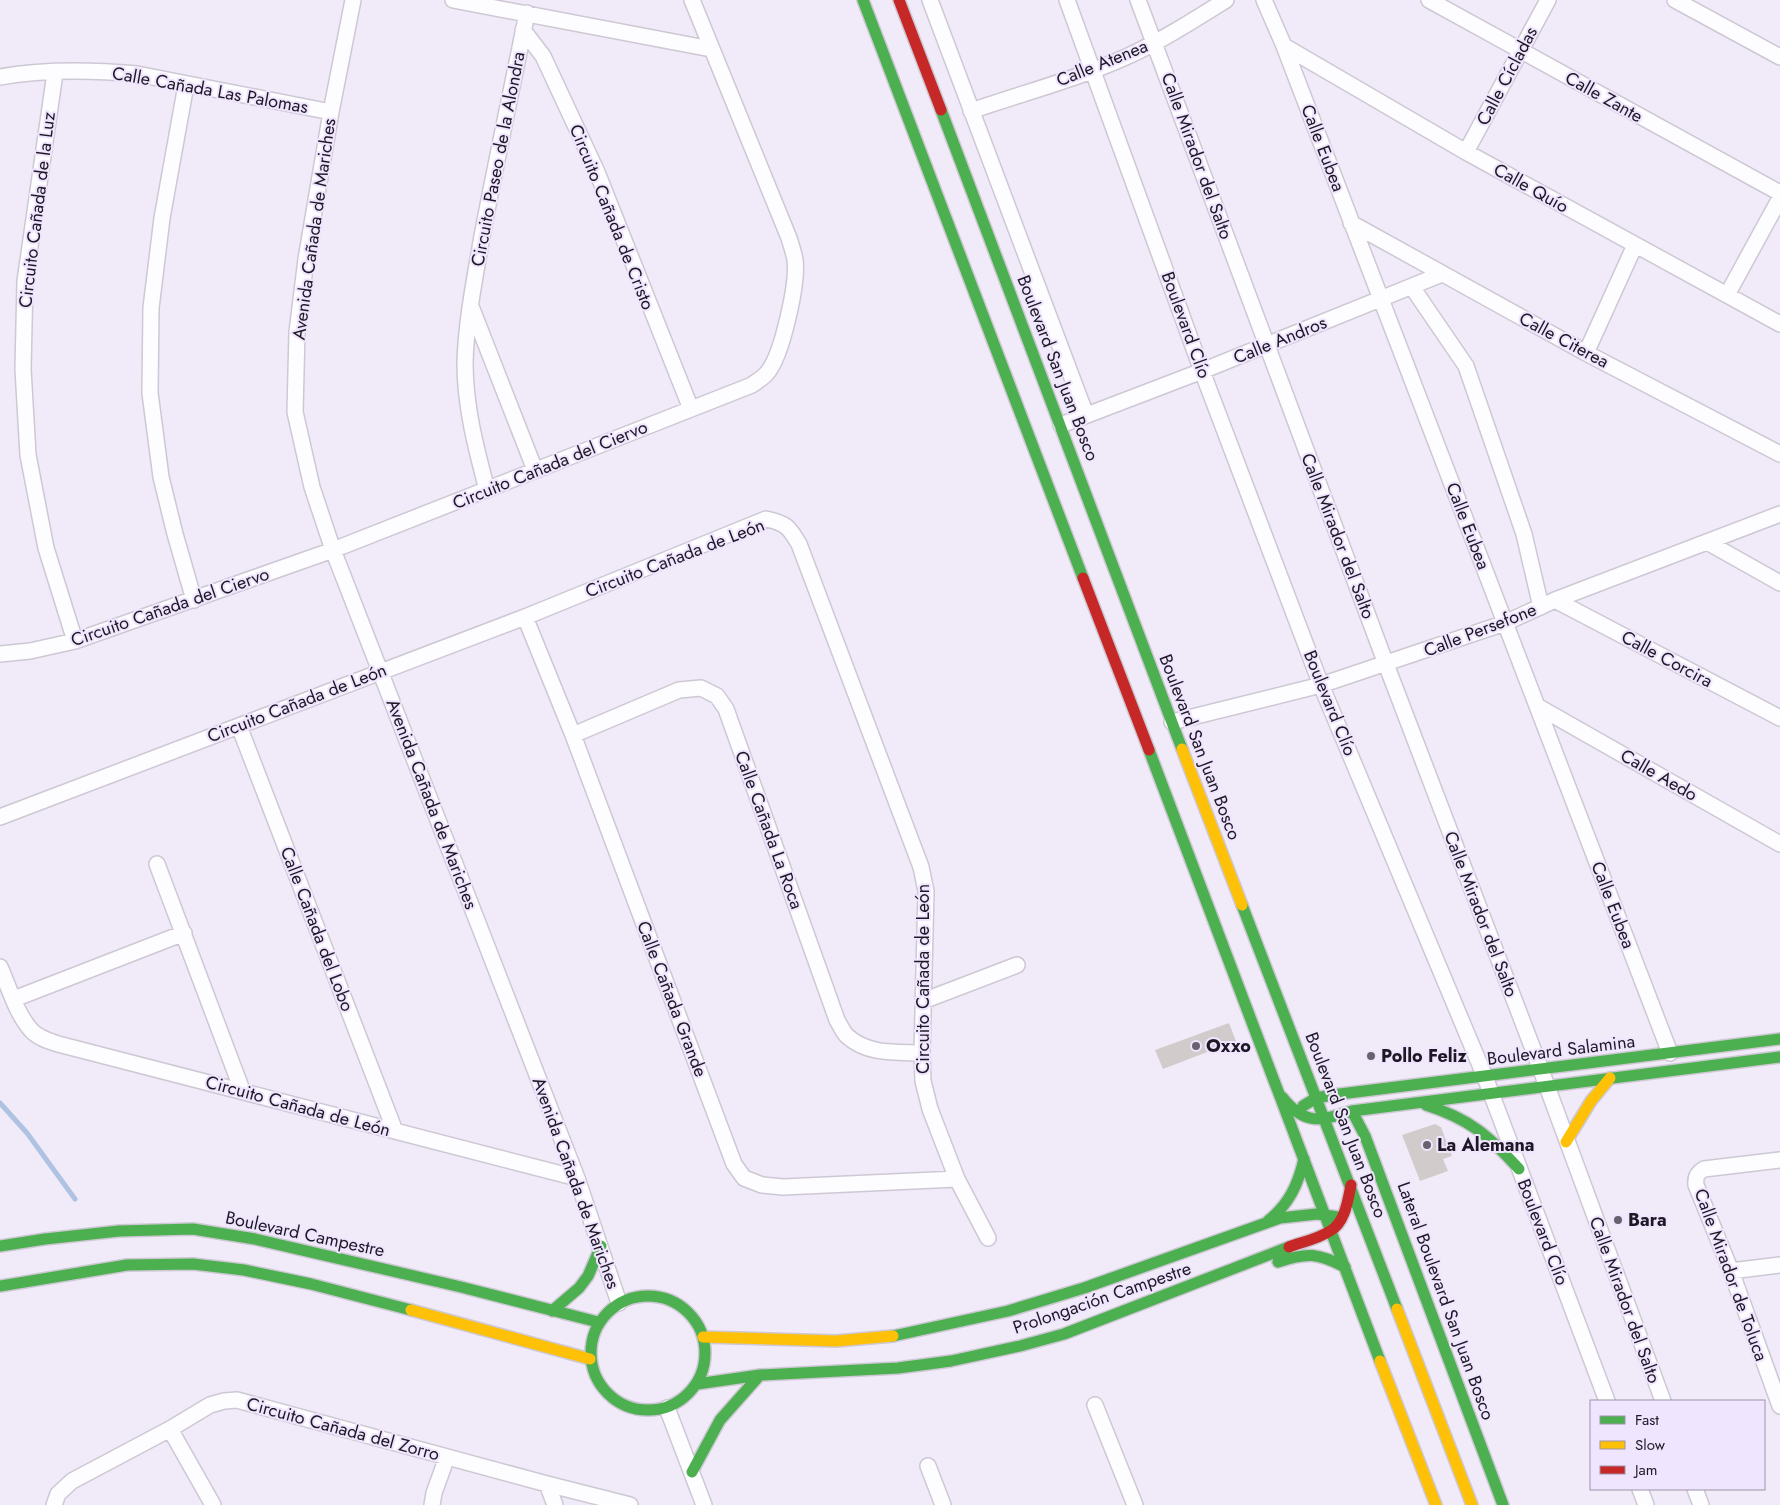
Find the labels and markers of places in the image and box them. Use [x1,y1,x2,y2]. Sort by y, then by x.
place label: Oxxo [1206,1033,1251,1059]
marker: Oxxo [1190,1040,1202,1052]
place label: Pollo Feliz [1381,1043,1468,1069]
marker: Pollo Feliz [1365,1050,1377,1062]
place label: La Alemana [1437,1132,1535,1158]
marker: La Alemana [1421,1139,1433,1151]
place label: Bara [1628,1207,1667,1233]
marker: Bara [1612,1214,1624,1226]

